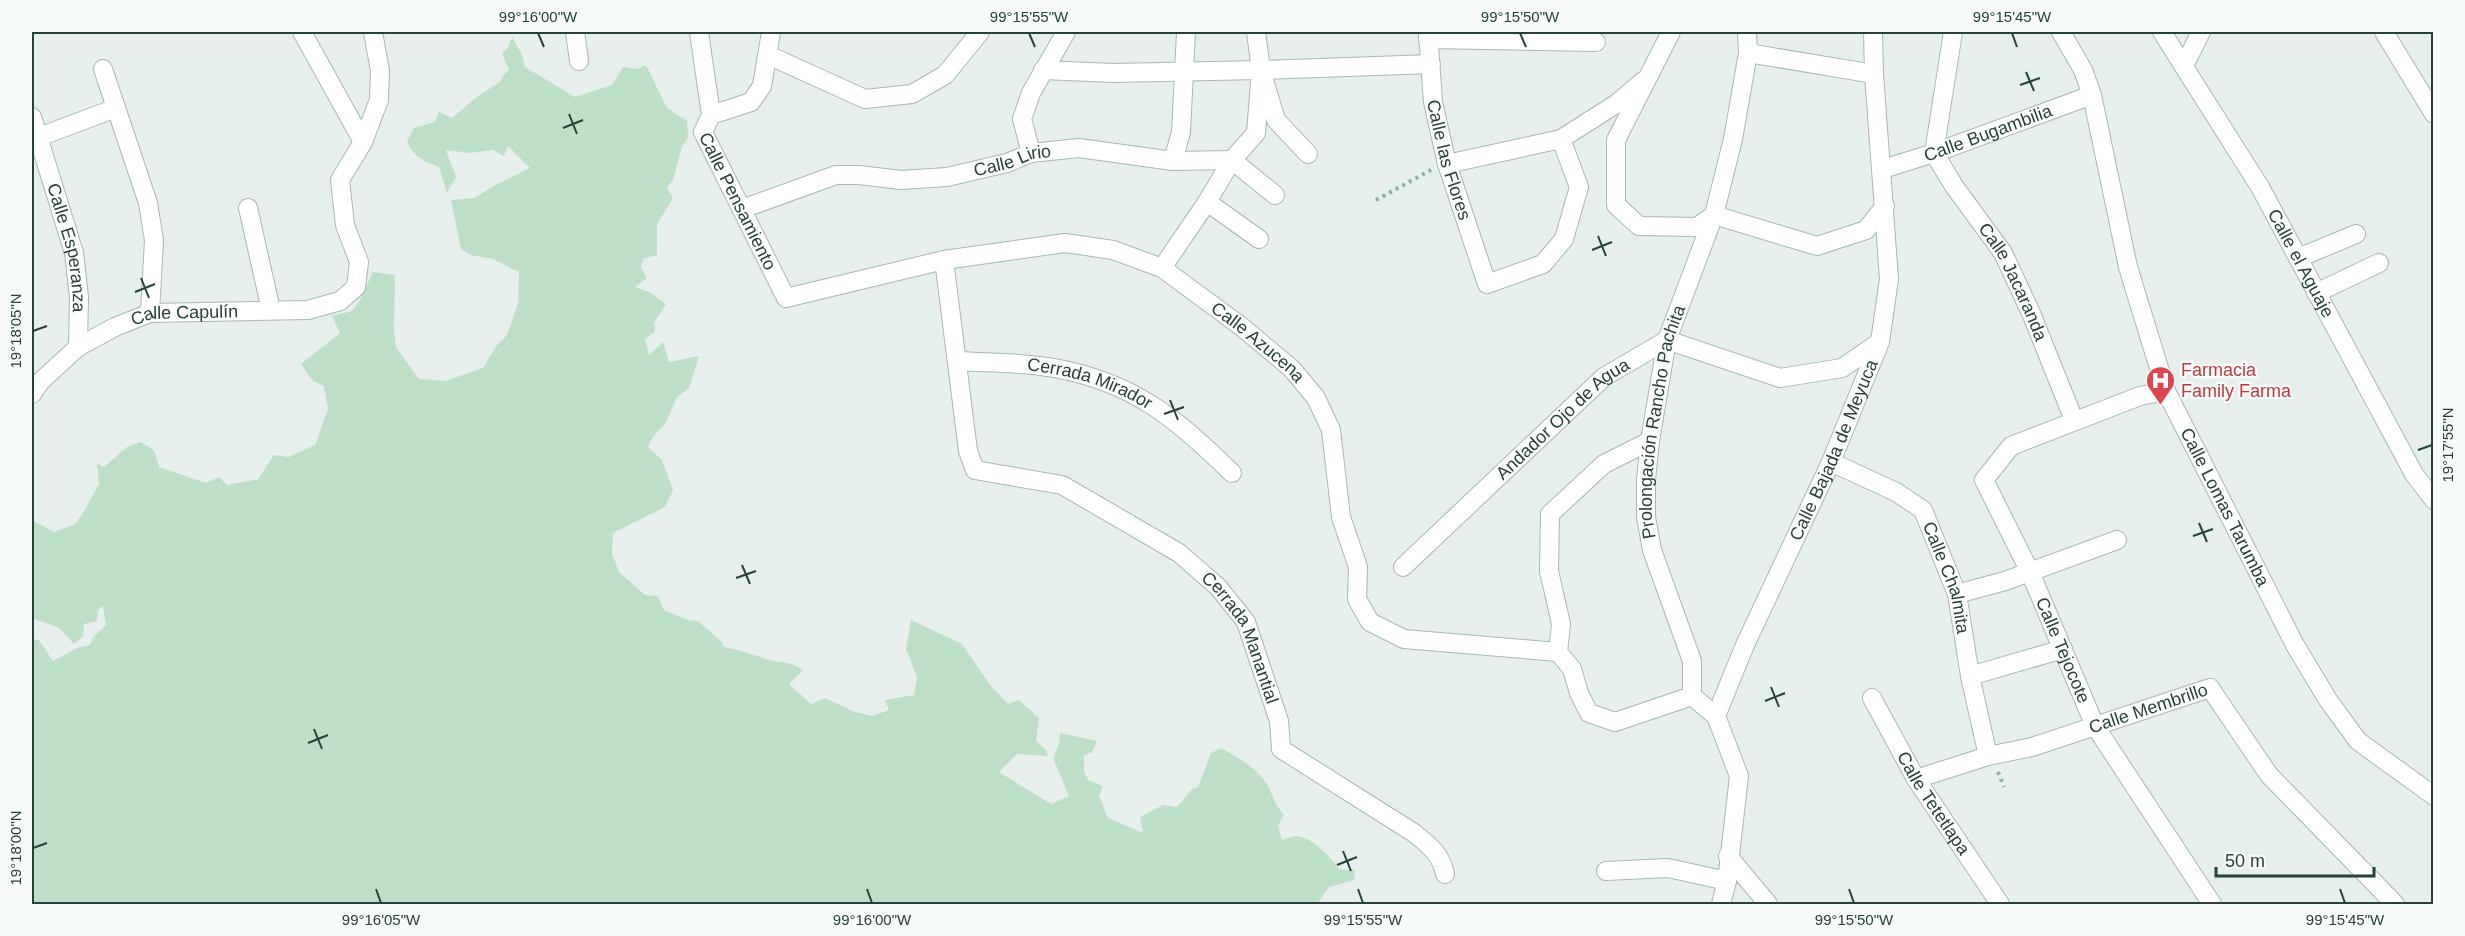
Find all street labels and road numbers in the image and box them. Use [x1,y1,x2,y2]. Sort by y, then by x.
street label: Calle las Flores [1423,98,1475,222]
street label: Calle Bugambilia [1921,100,2056,166]
street label: Calle Pensamiento [695,129,780,273]
street label: Calle Lirio [972,141,1052,180]
street label: Calle Esperanza [43,181,89,314]
street label: Calle el Aguaje [2264,206,2338,321]
street label: Calle Jacaranda [1974,219,2052,345]
street label: Calle Azucena [1207,298,1309,387]
street label: Calle Capulín [128,301,238,330]
street label: Prolongación Rancho Pachita [1636,301,1690,541]
street label: Cerrada Mirador [1026,354,1156,413]
street label: Andador Ojo de Agua [1492,354,1634,484]
street label: Calle Bajada de Meyuca [1786,356,1882,544]
street label: Calle Lomas Tarumba [2176,425,2274,590]
street label: Calle Chalmita [1919,519,1973,636]
street label: Cerrada Manantial [1198,568,1282,706]
street label: Calle Tejocote [2032,594,2094,706]
street label: Calle Membrillo [2086,679,2210,737]
street label: Calle Tetetlapa [1893,748,1975,859]

